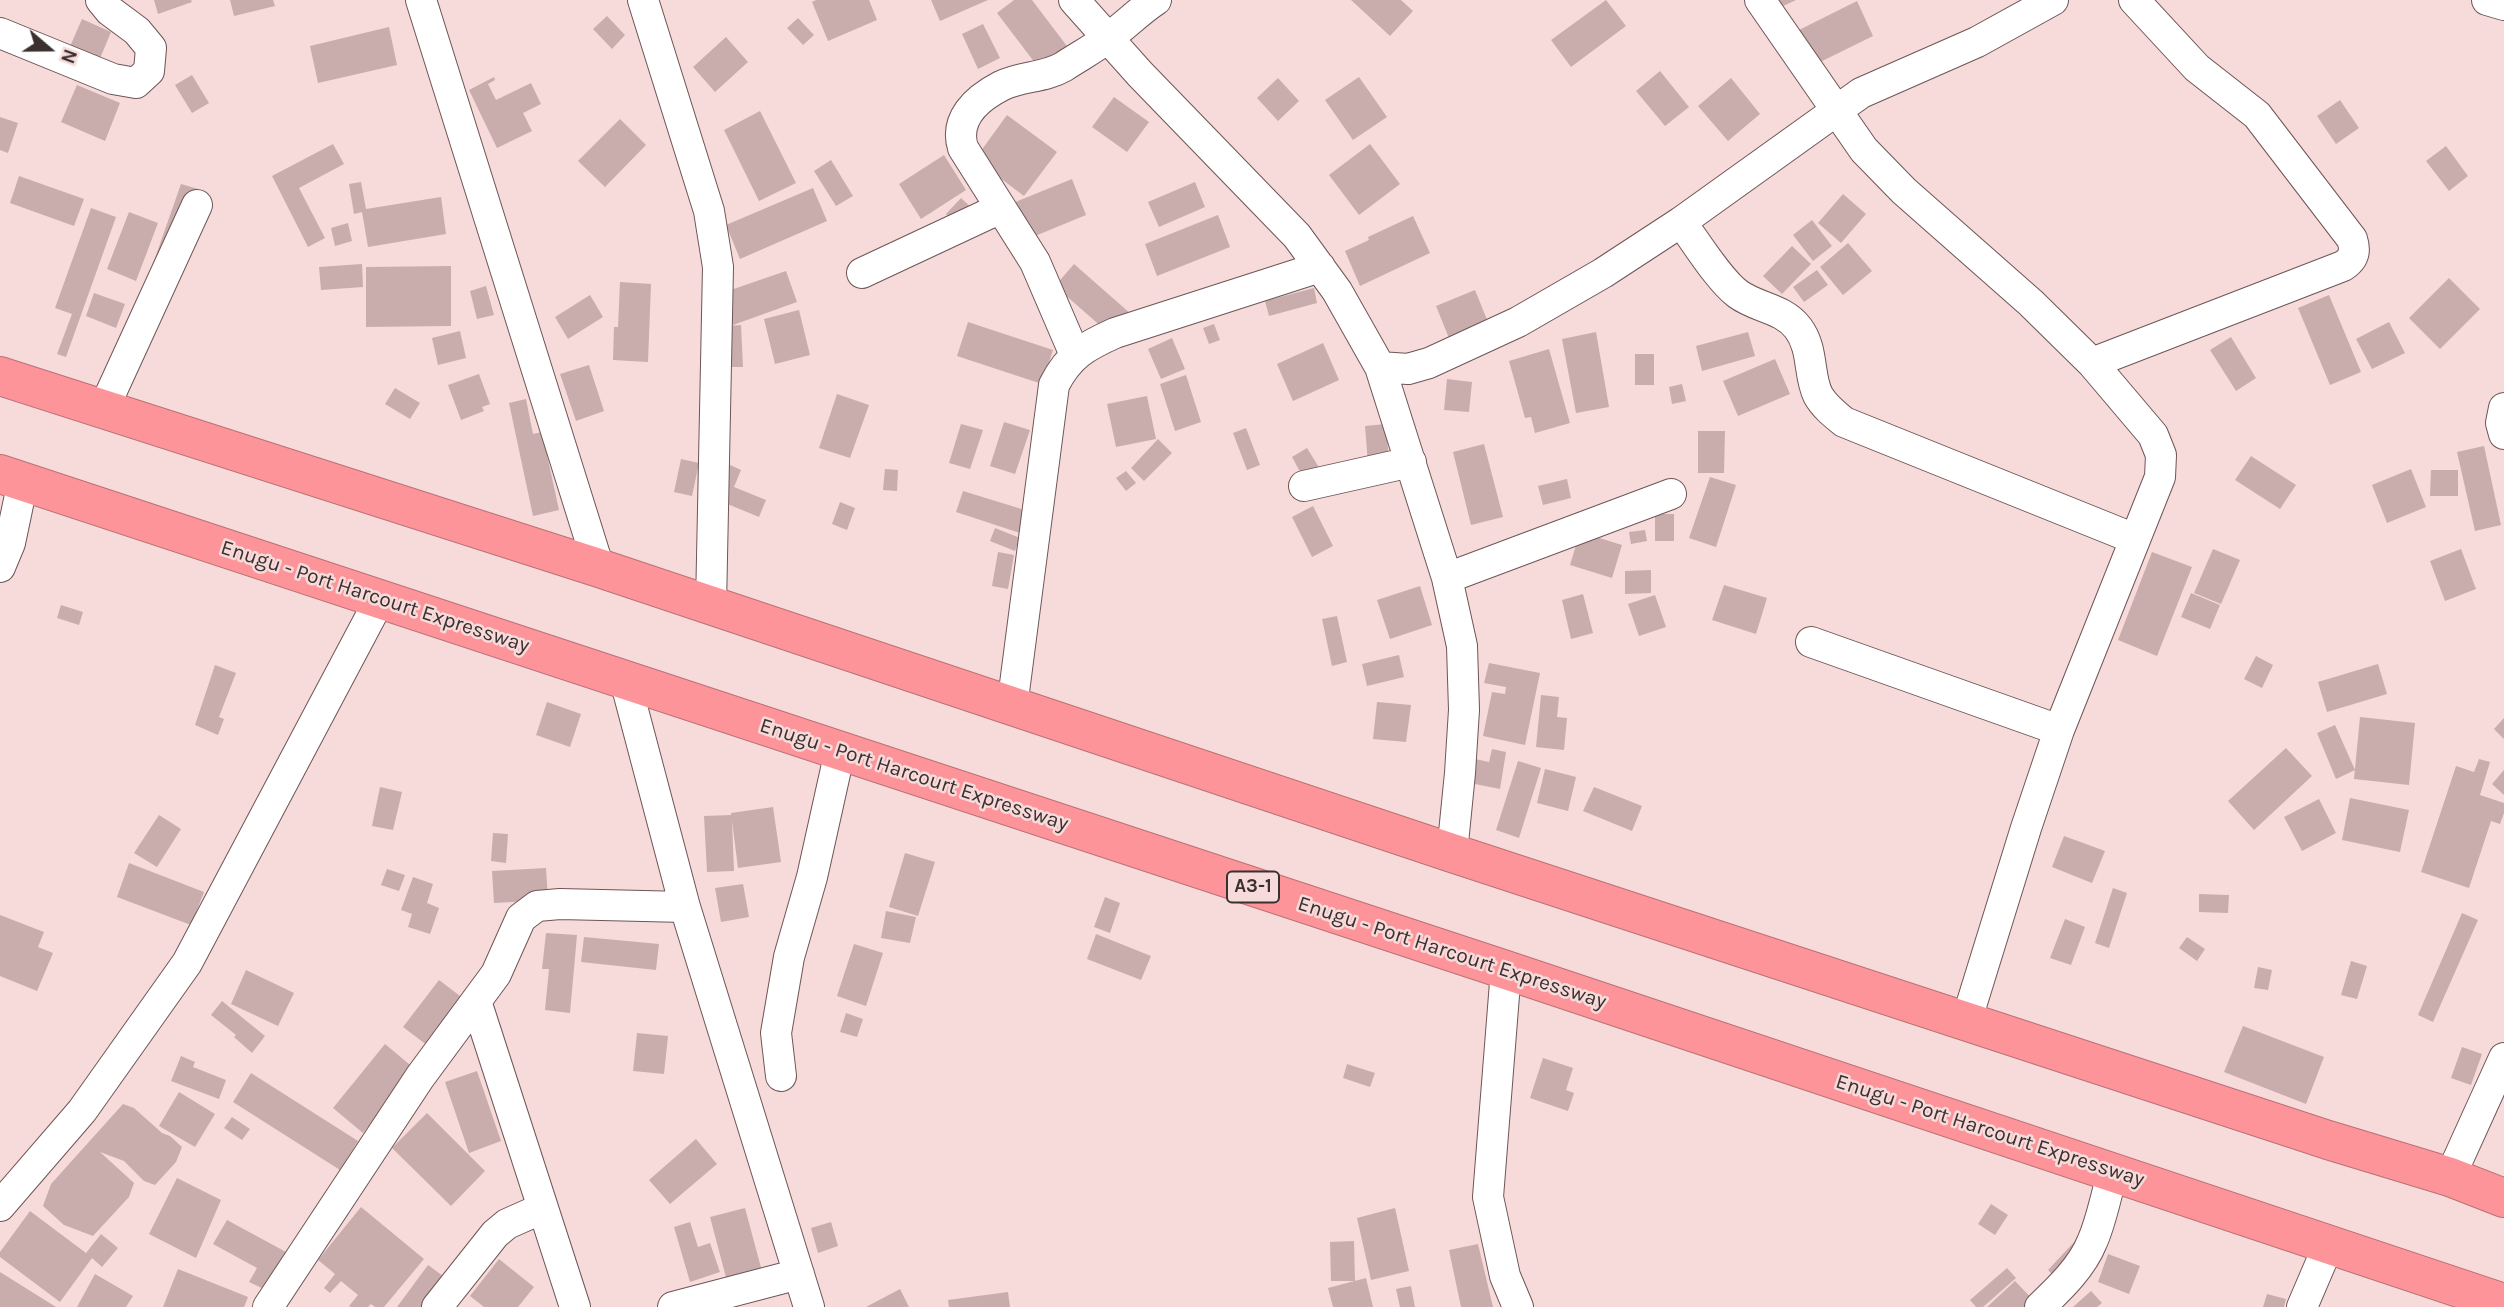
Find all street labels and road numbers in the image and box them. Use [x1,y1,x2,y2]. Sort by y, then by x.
street label: Enugu - Port Harcourt Expressway [217,535,533,659]
street label: Enugu - Port Harcourt Expressway [756,713,1072,837]
road number: A3-1 [1227,872,1279,902]
street label: Enugu - Port Harcourt Expressway [1294,891,1610,1015]
street label: Enugu - Port Harcourt Expressway [1832,1069,2148,1193]

